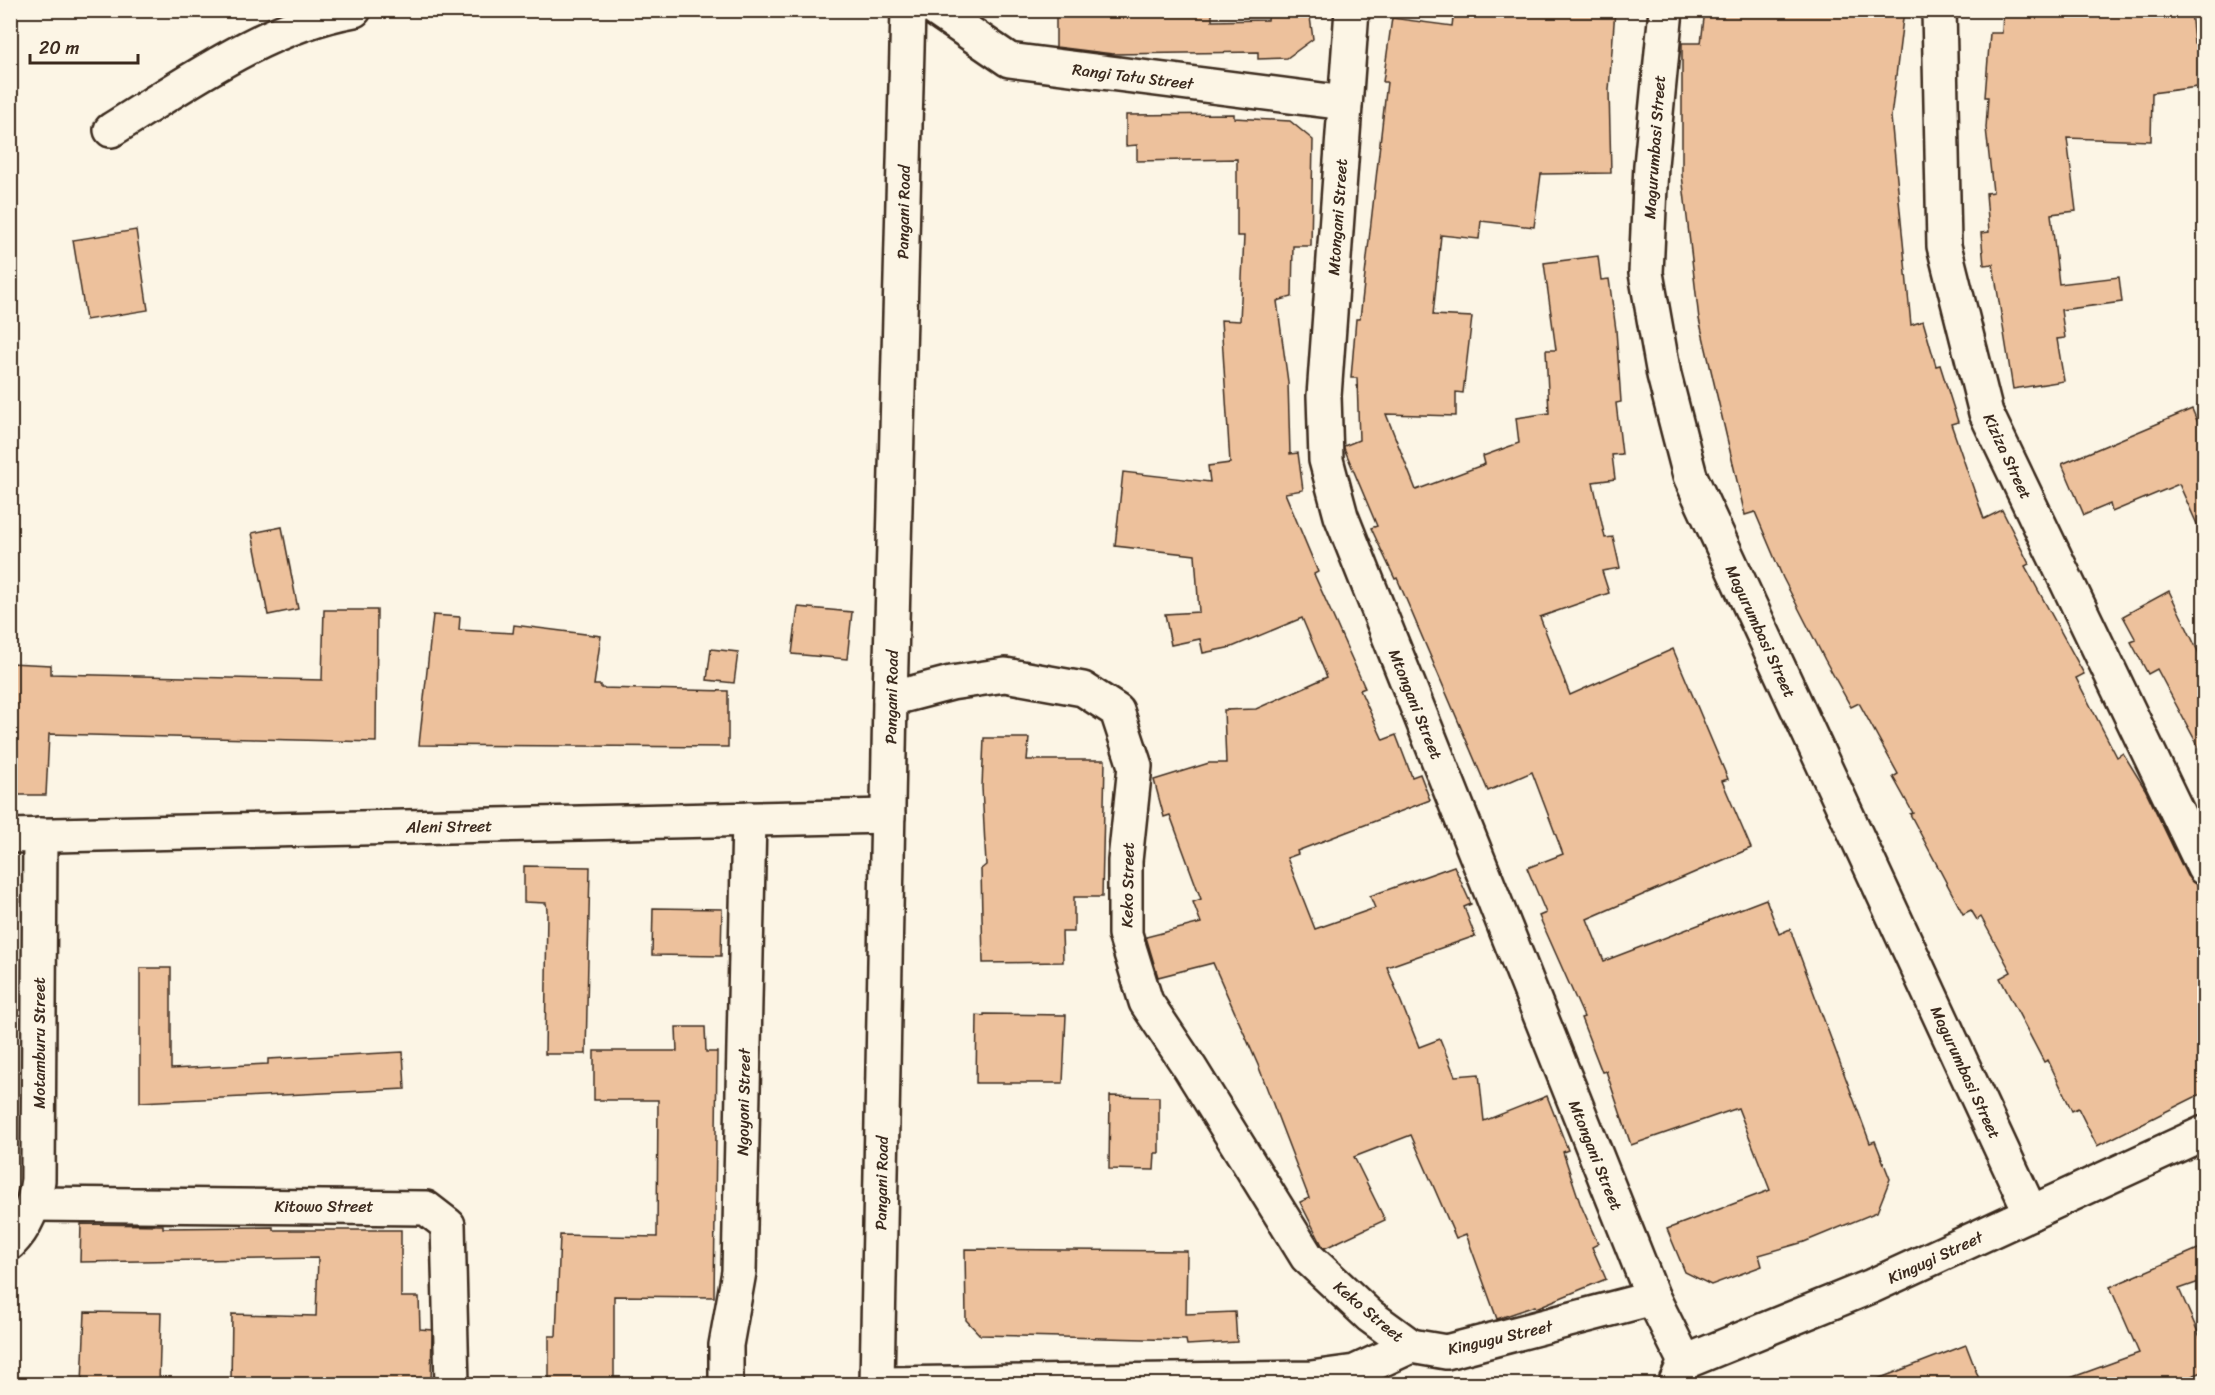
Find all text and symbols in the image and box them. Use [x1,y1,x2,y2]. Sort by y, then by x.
scale bar [30,27,138,65]
text: 20 m [39,32,79,64]
street label: Rangi Tatu Street [1071,55,1196,98]
street label: Magurumbasi Street [1635,74,1674,220]
street label: Mtongani Street [1319,158,1356,276]
street label: Pangani Road [888,163,919,259]
street label: Kiziza Street [1975,408,2040,504]
street label: Magurumbasi Street [1717,560,1804,703]
street label: Mtongani Street [1380,644,1451,764]
street label: Pangani Road [876,648,907,744]
street label: Aleni Street [405,811,492,842]
street label: Keko Street [1112,842,1143,928]
street label: Motamburu Street [25,977,54,1109]
street label: Magurumbasi Street [1922,1001,2009,1144]
street label: Ngoyoni Street [728,1047,759,1156]
street label: Mtongani Street [1560,1095,1631,1215]
street label: Pangani Road [866,1134,897,1230]
street label: Kitowo Street [275,1192,373,1221]
street label: Kingugi Street [1883,1222,1988,1292]
street label: Keko Street [1327,1273,1411,1350]
street label: Kingugu Street [1445,1311,1556,1364]

